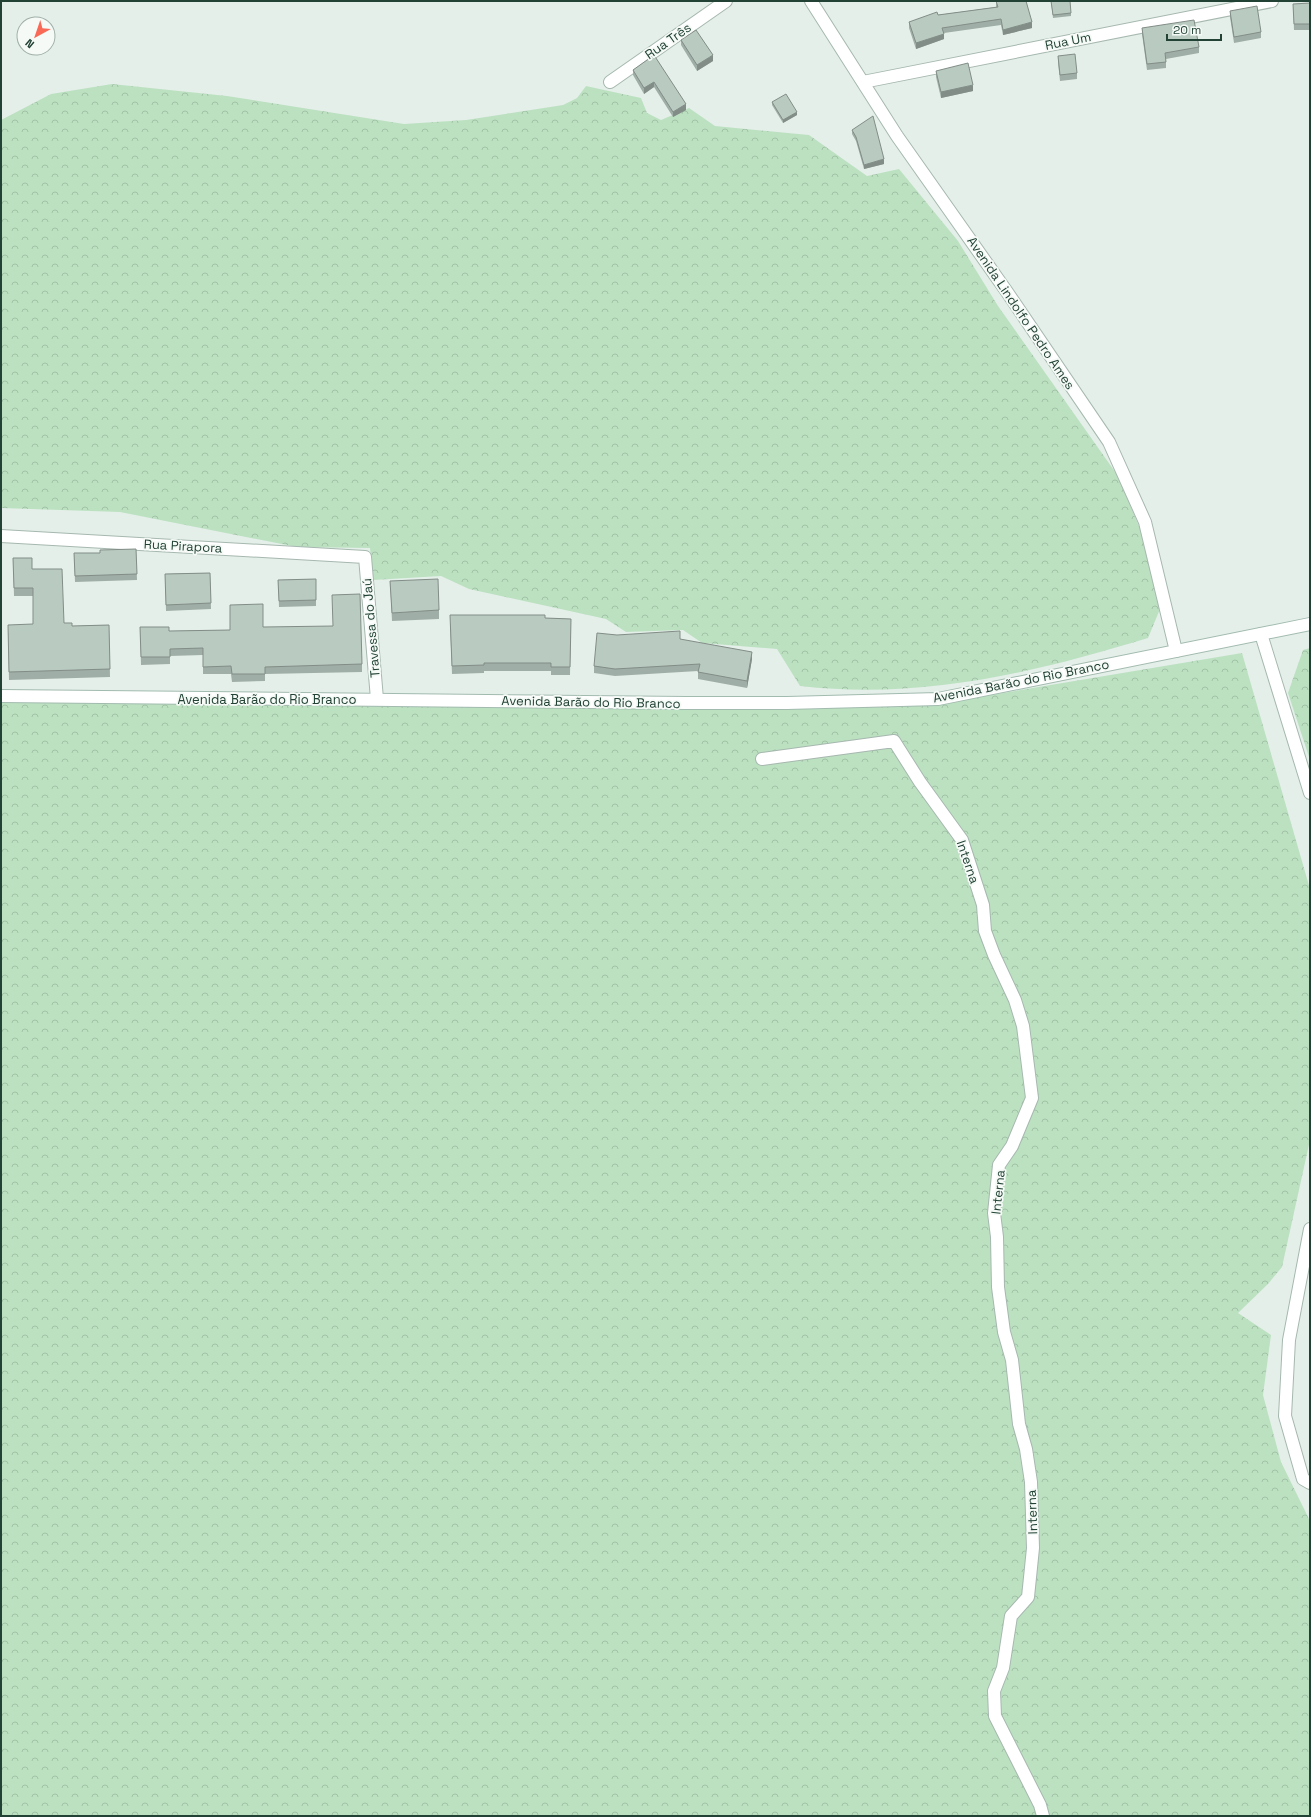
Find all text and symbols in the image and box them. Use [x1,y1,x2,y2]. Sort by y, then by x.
north arrow [16,16,56,56]
scale bar [1167,16,1221,42]
street label: Rua Três [642,19,695,63]
text: 20 m [1173,22,1201,38]
street label: Rua Um [1043,28,1093,54]
text: N [22,36,37,51]
street label: Avenida Lindolfo Pedro Ames [963,233,1079,393]
street label: Rua Pirapora [143,535,223,557]
street label: Travessa do Jaú [358,578,384,678]
street label: Avenida Barão do Rio Branco [931,656,1111,706]
street label: Avenida Barão do Rio Branco [177,691,357,708]
street label: Avenida Barão do Rio Branco [501,692,681,712]
street label: Interna [953,838,983,886]
street label: Interna [987,1168,1009,1215]
street label: Interna [1023,1489,1041,1535]

